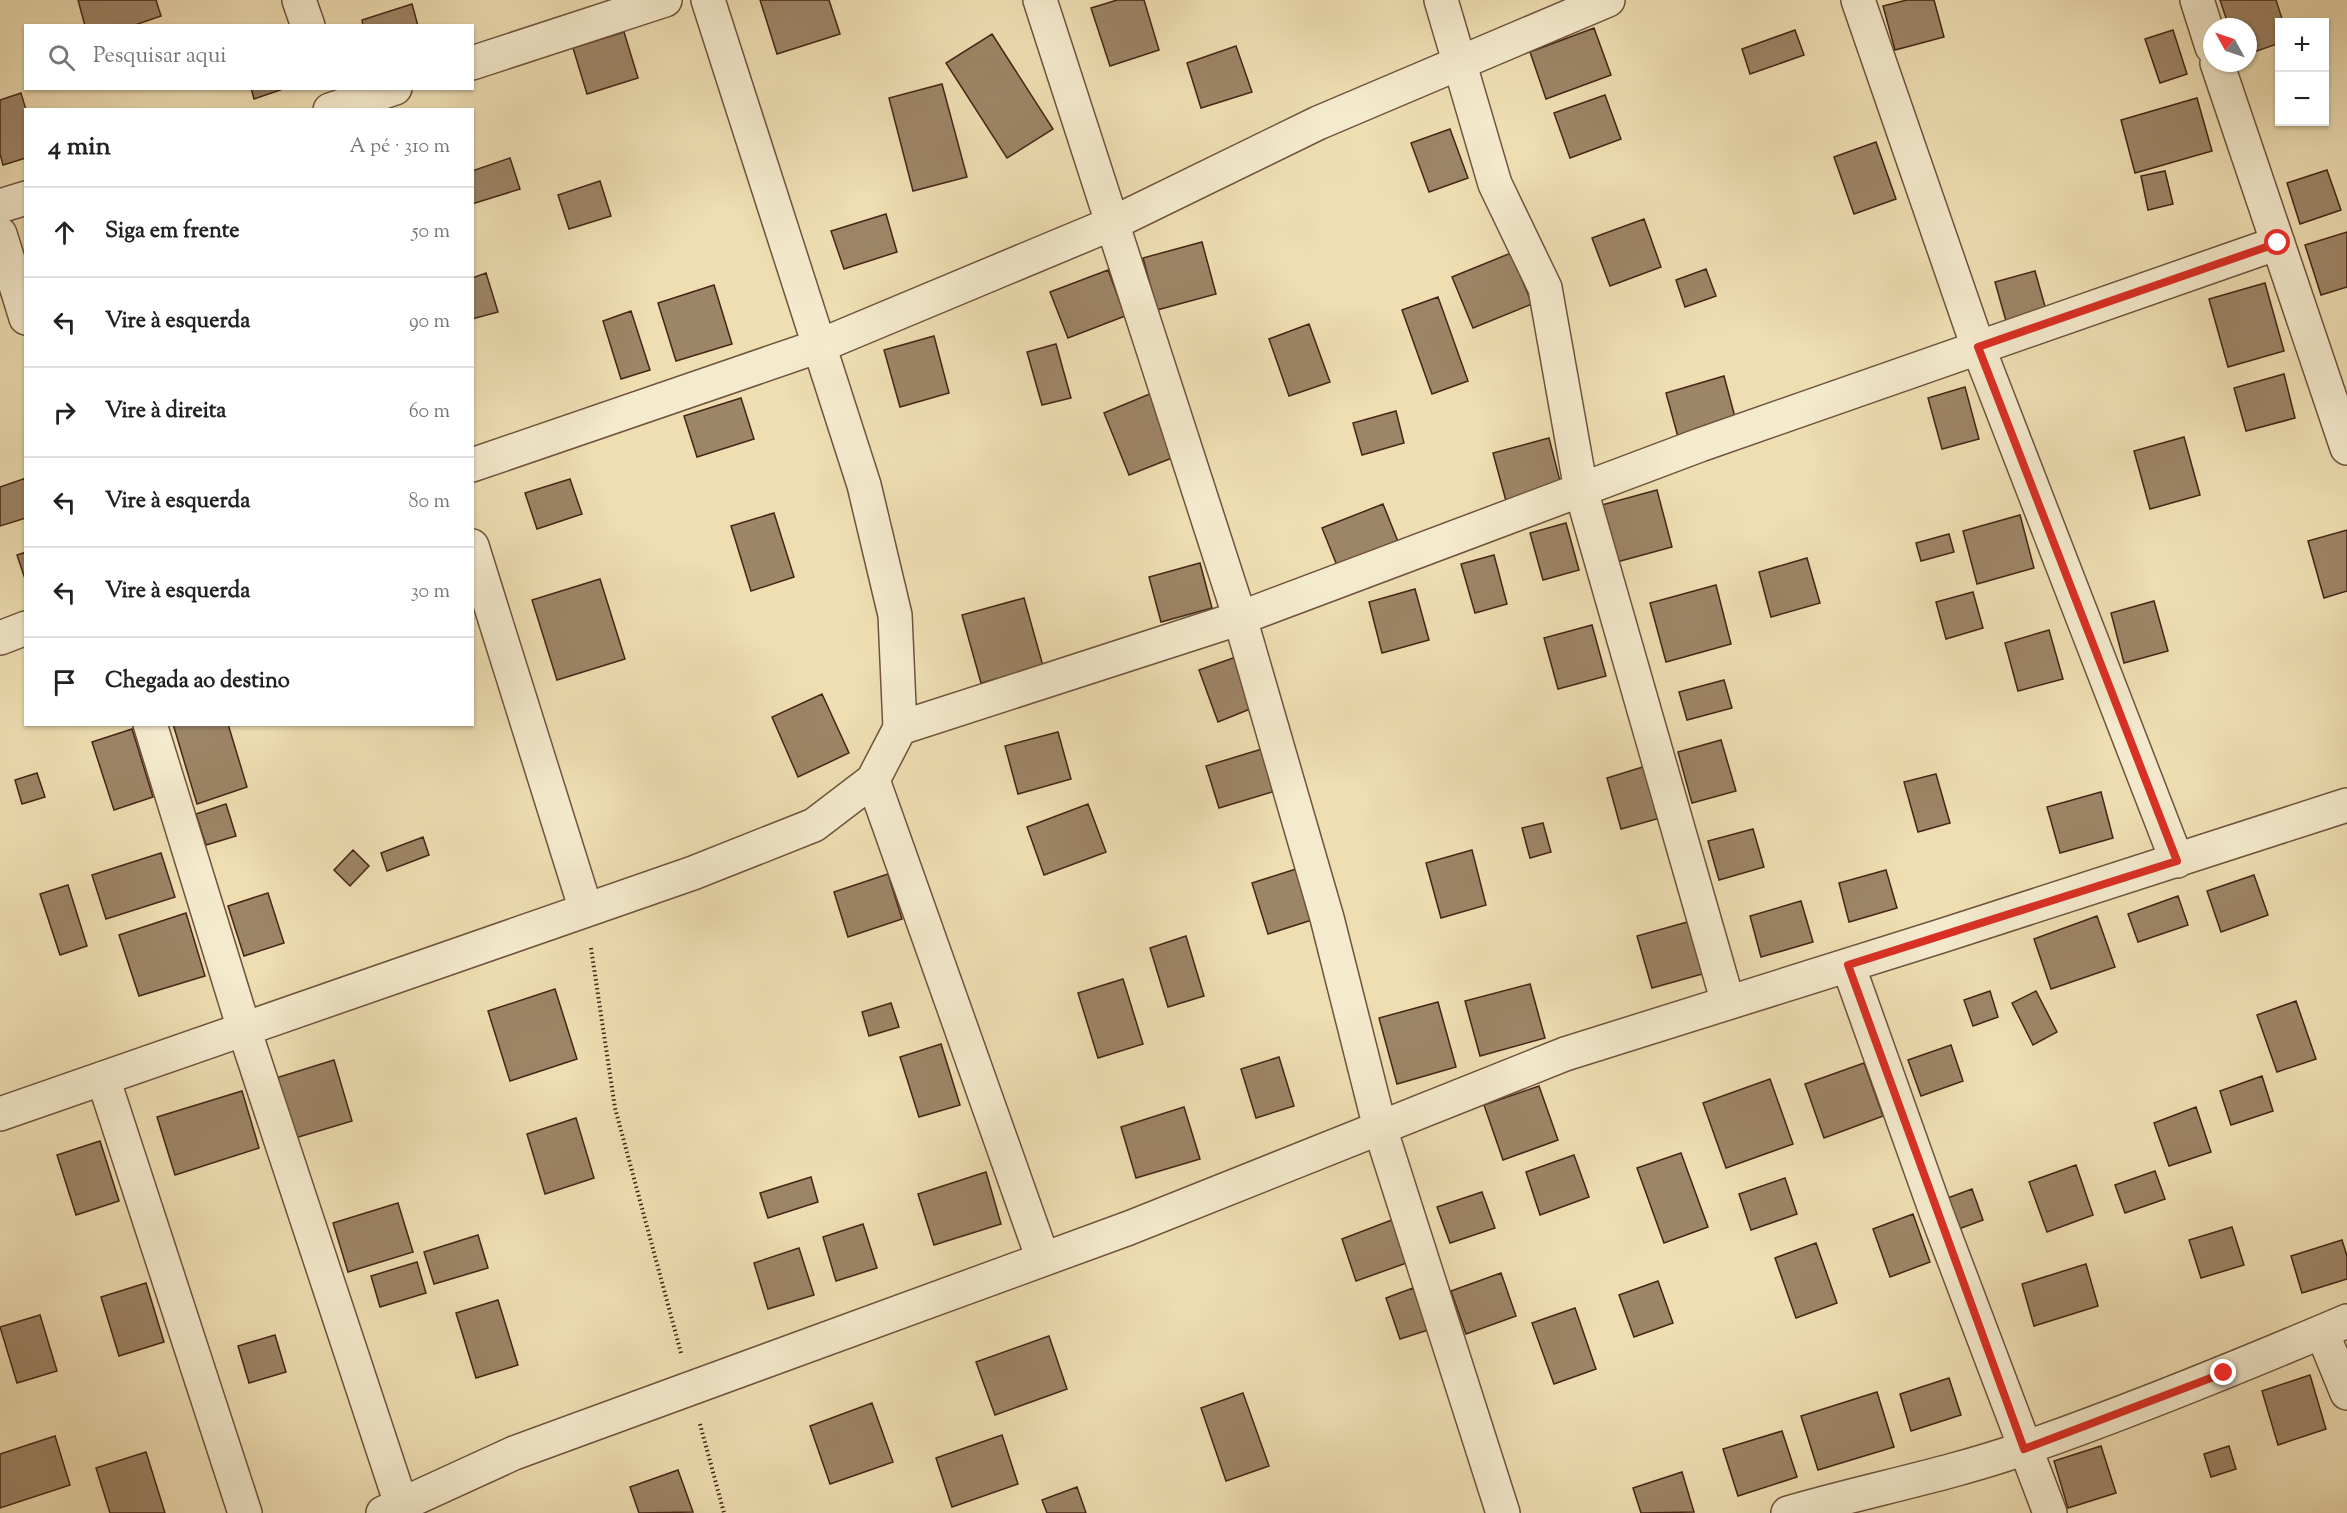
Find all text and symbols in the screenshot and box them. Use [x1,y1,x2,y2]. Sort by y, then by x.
north arrow [2203,18,2257,72]
map controls [2275,18,2329,126]
button: + [2275,18,2329,72]
search box [24,24,474,90]
icon: search [45,41,78,74]
text: Pesquisar aqui [93,41,227,73]
button: − [2275,72,2329,126]
text: 4 min [48,129,111,166]
text: A pé · 310 m [349,133,450,162]
icon: ahead [48,216,81,249]
text: Siga em frente [105,216,240,248]
text: 50 m [412,218,450,247]
route start [2264,229,2290,255]
icon: left [48,306,81,339]
text: Vire à esquerda [105,306,250,338]
text: 90 m [409,308,450,337]
icon: right [48,396,81,429]
text: Vire à direita [105,396,227,428]
text: 60 m [409,398,450,427]
icon: left [48,486,81,519]
text: Vire à esquerda [105,486,250,518]
text: 80 m [409,488,450,517]
icon: left [48,576,81,609]
text: Vire à esquerda [105,576,250,608]
text: 30 m [411,578,450,607]
icon: arrive [48,666,81,699]
text: Chegada ao destino [105,666,290,698]
route end [2210,1359,2236,1385]

